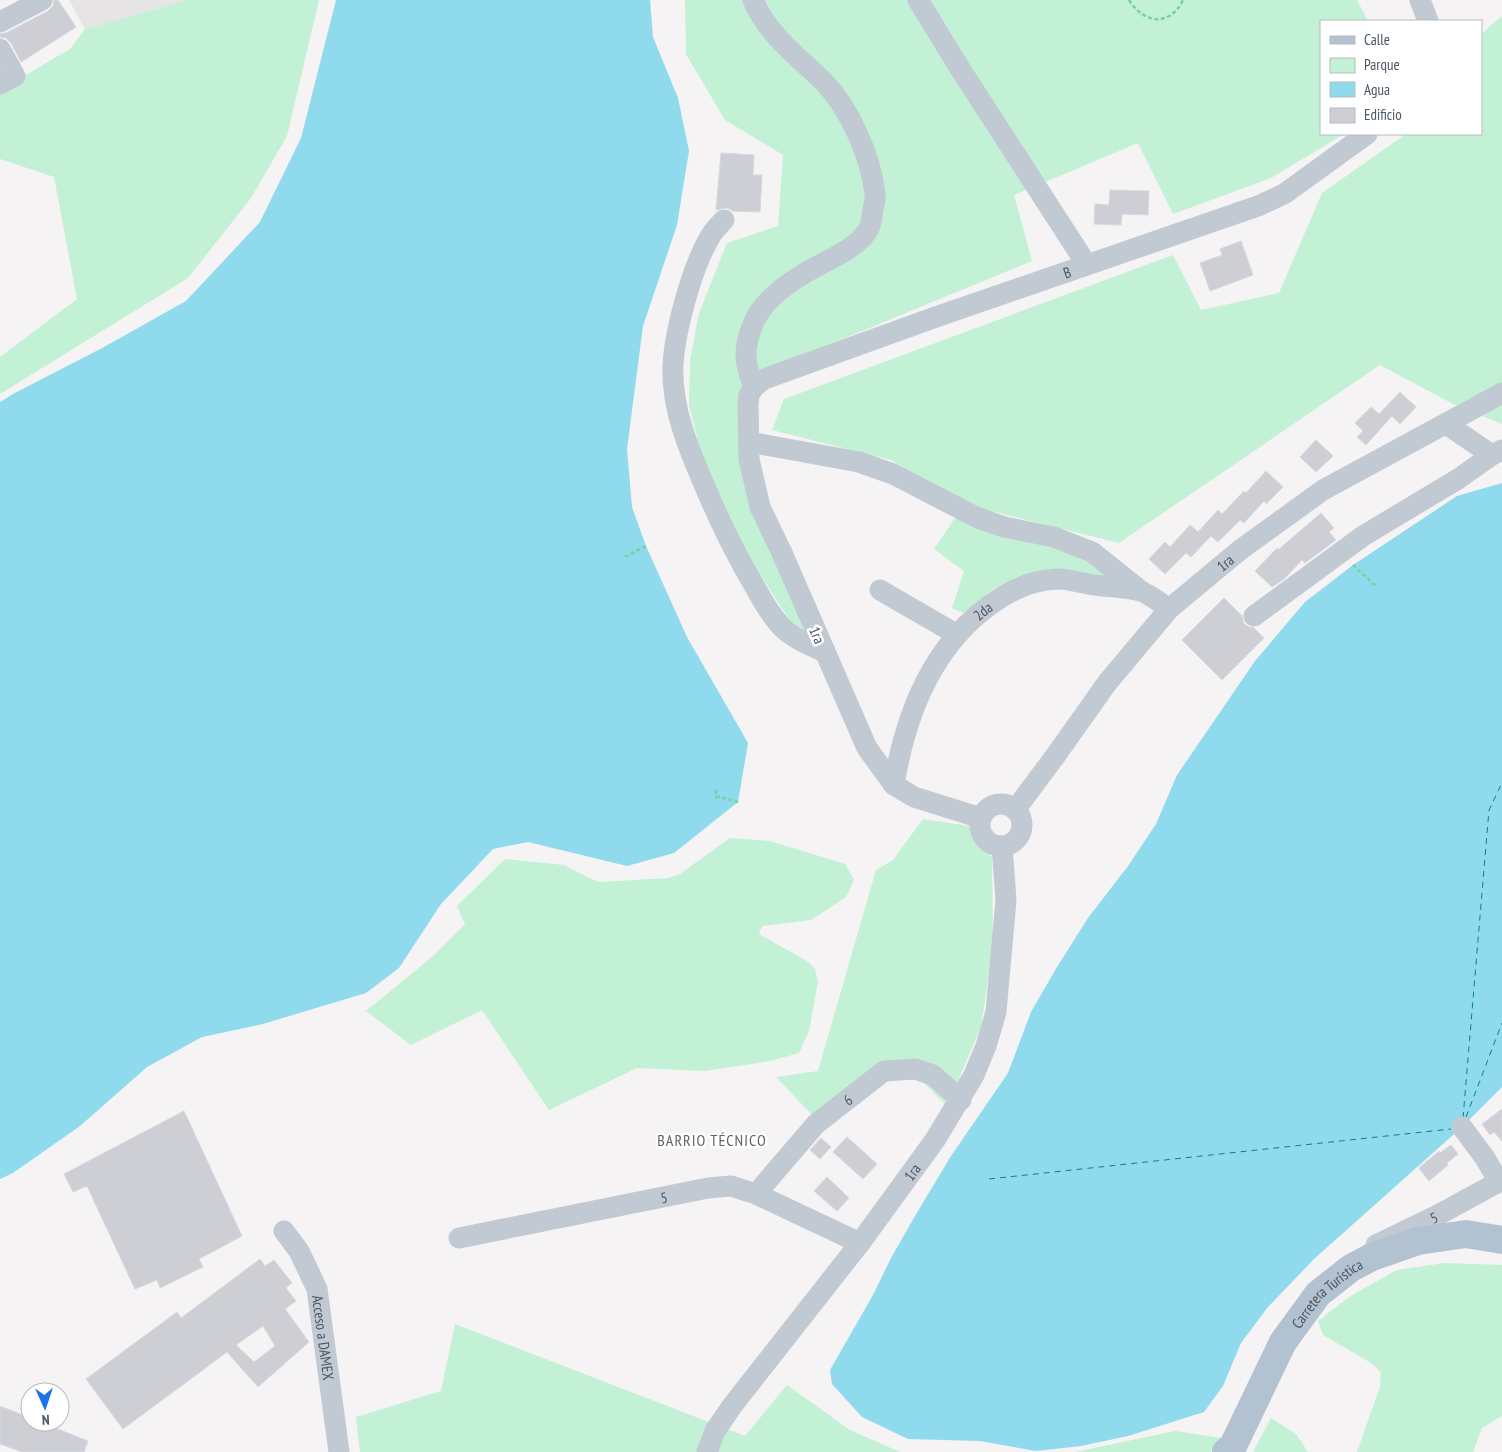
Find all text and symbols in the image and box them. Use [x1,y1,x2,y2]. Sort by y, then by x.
legend [1320,20,1482,135]
text: Calle [1364,30,1390,49]
text: Parque [1364,55,1400,74]
text: Agua [1364,80,1390,99]
text: Edificio [1364,105,1402,124]
street label: B [1061,262,1073,282]
street label: 1ra [1212,550,1237,575]
street label: 2da [969,597,996,624]
street label: 1ra [805,624,829,646]
street label: 6 [839,1090,856,1109]
district label: BARRIO TÉCNICO [657,1130,767,1150]
street label: 1ra [899,1159,924,1184]
street label: 5 [659,1187,669,1207]
street label: 5 [1426,1207,1441,1227]
street label: Carretera Turística [1287,1254,1366,1332]
street label: Acceso a DAMEX [308,1294,339,1382]
north arrow [20,1382,70,1432]
text: N [41,1411,50,1429]

